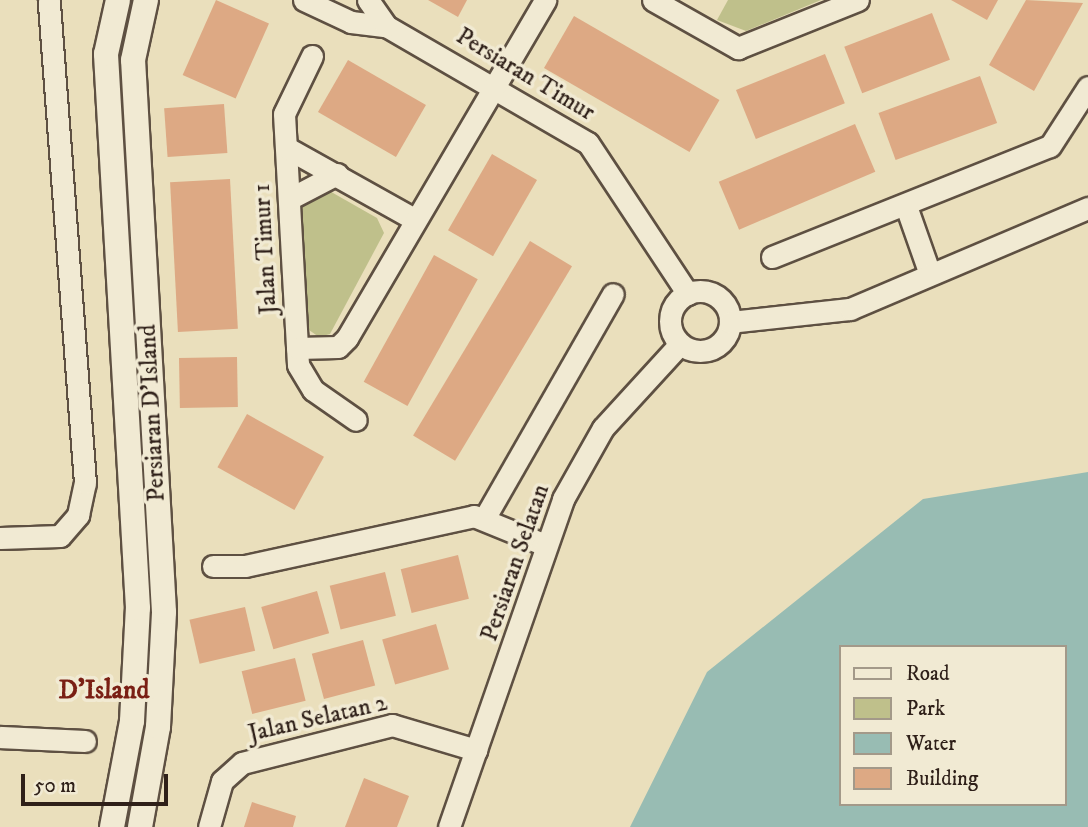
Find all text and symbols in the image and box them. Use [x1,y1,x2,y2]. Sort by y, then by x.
street label: Persiaran Timur [451,22,599,128]
street label: Jalan Timur 1 [248,183,284,315]
street label: Persiaran D'Island [134,324,172,502]
street label: Persiaran Selatan [476,481,556,645]
legend [839,645,1067,806]
text: Road [906,661,950,687]
district label: D'Island [59,675,149,707]
street label: Jalan Selatan 2 [246,689,390,749]
text: Park [906,696,945,722]
text: Water [906,731,956,757]
scale bar [24,760,172,804]
text: Building [906,766,978,792]
text: 50 m [34,773,76,799]

